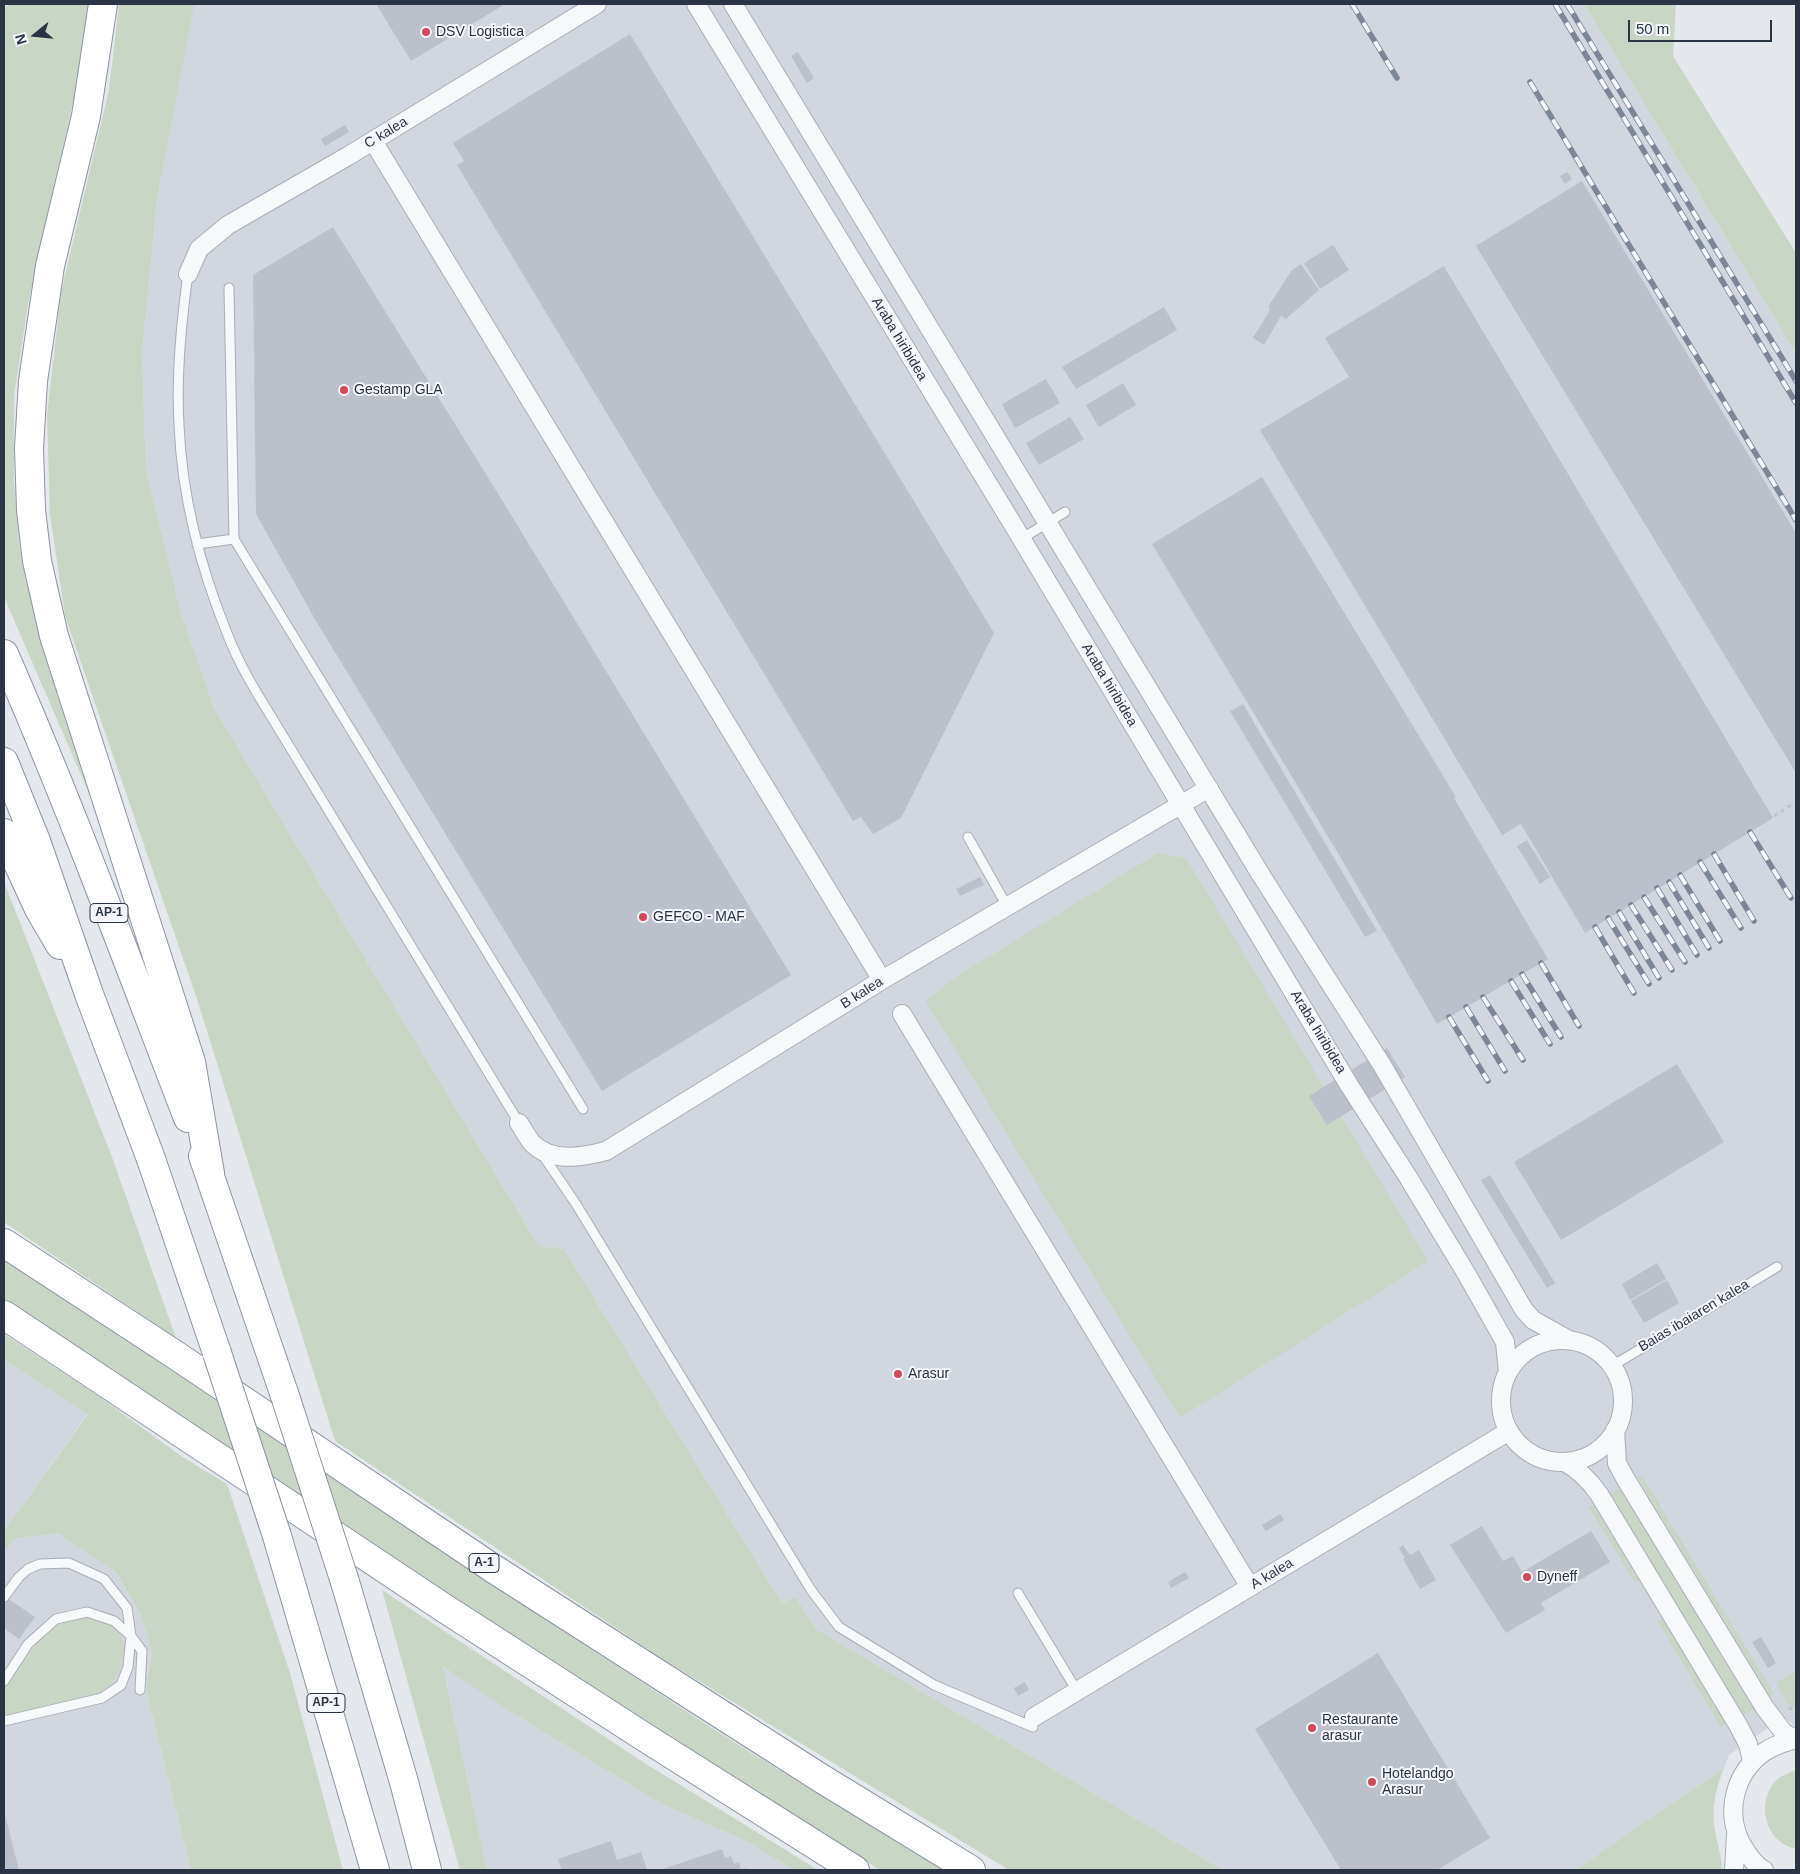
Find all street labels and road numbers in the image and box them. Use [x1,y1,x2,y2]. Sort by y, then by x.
street label: C kalea [361,114,411,152]
street label: Araba hiribidea [868,294,930,384]
street label: Araba hiribidea [1078,640,1140,730]
road number: AP-1 [90,904,128,922]
street label: B kalea [838,974,886,1012]
street label: Araba hiribidea [1287,987,1349,1077]
street label: Baias ibaiaren kalea [1636,1276,1752,1356]
road number: A-1 [469,1554,499,1572]
street label: A kalea [1248,1555,1296,1593]
road number: AP-1 [307,1694,345,1712]

